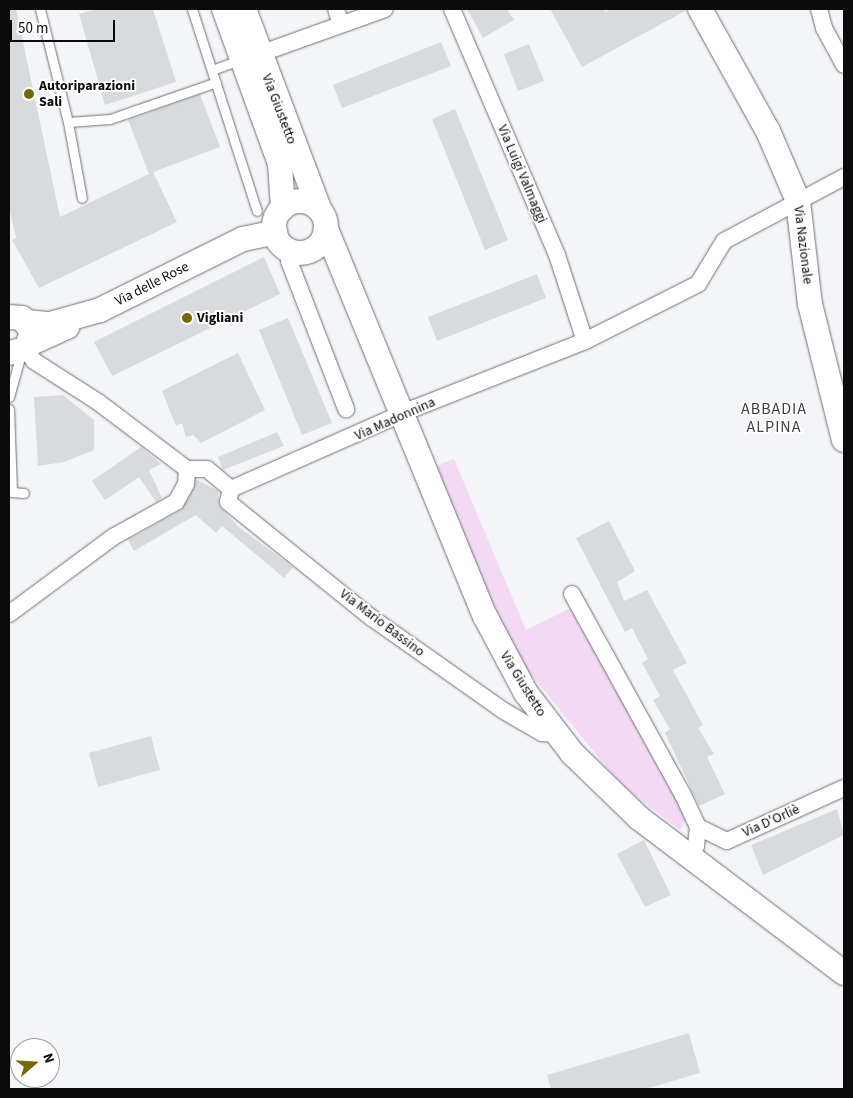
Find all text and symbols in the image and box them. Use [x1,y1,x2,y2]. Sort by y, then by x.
scale bar [12,10,118,42]
text: 50 m [18,18,48,39]
street label: Via Giustetto [258,72,300,146]
place label: Autoriparazioni Sali [39,78,135,110]
marker: Autoriparazioni Sali [23,88,35,100]
street label: Via Luigi Valmaggi [494,122,550,226]
street label: Via Nazionale [790,205,816,285]
street label: Via delle Rose [112,258,192,310]
place label: Vigliani [197,310,243,326]
marker: Vigliani [181,312,193,324]
street label: Via Madonnina [352,394,438,444]
district label: ABBADIA ALPINA [740,399,808,437]
street label: Via Mario Bassino [336,586,428,660]
street label: Via Giustetto [496,648,550,720]
street label: Via D'Orliè [740,801,802,841]
north arrow [10,1038,60,1088]
text: N [37,1051,59,1066]

